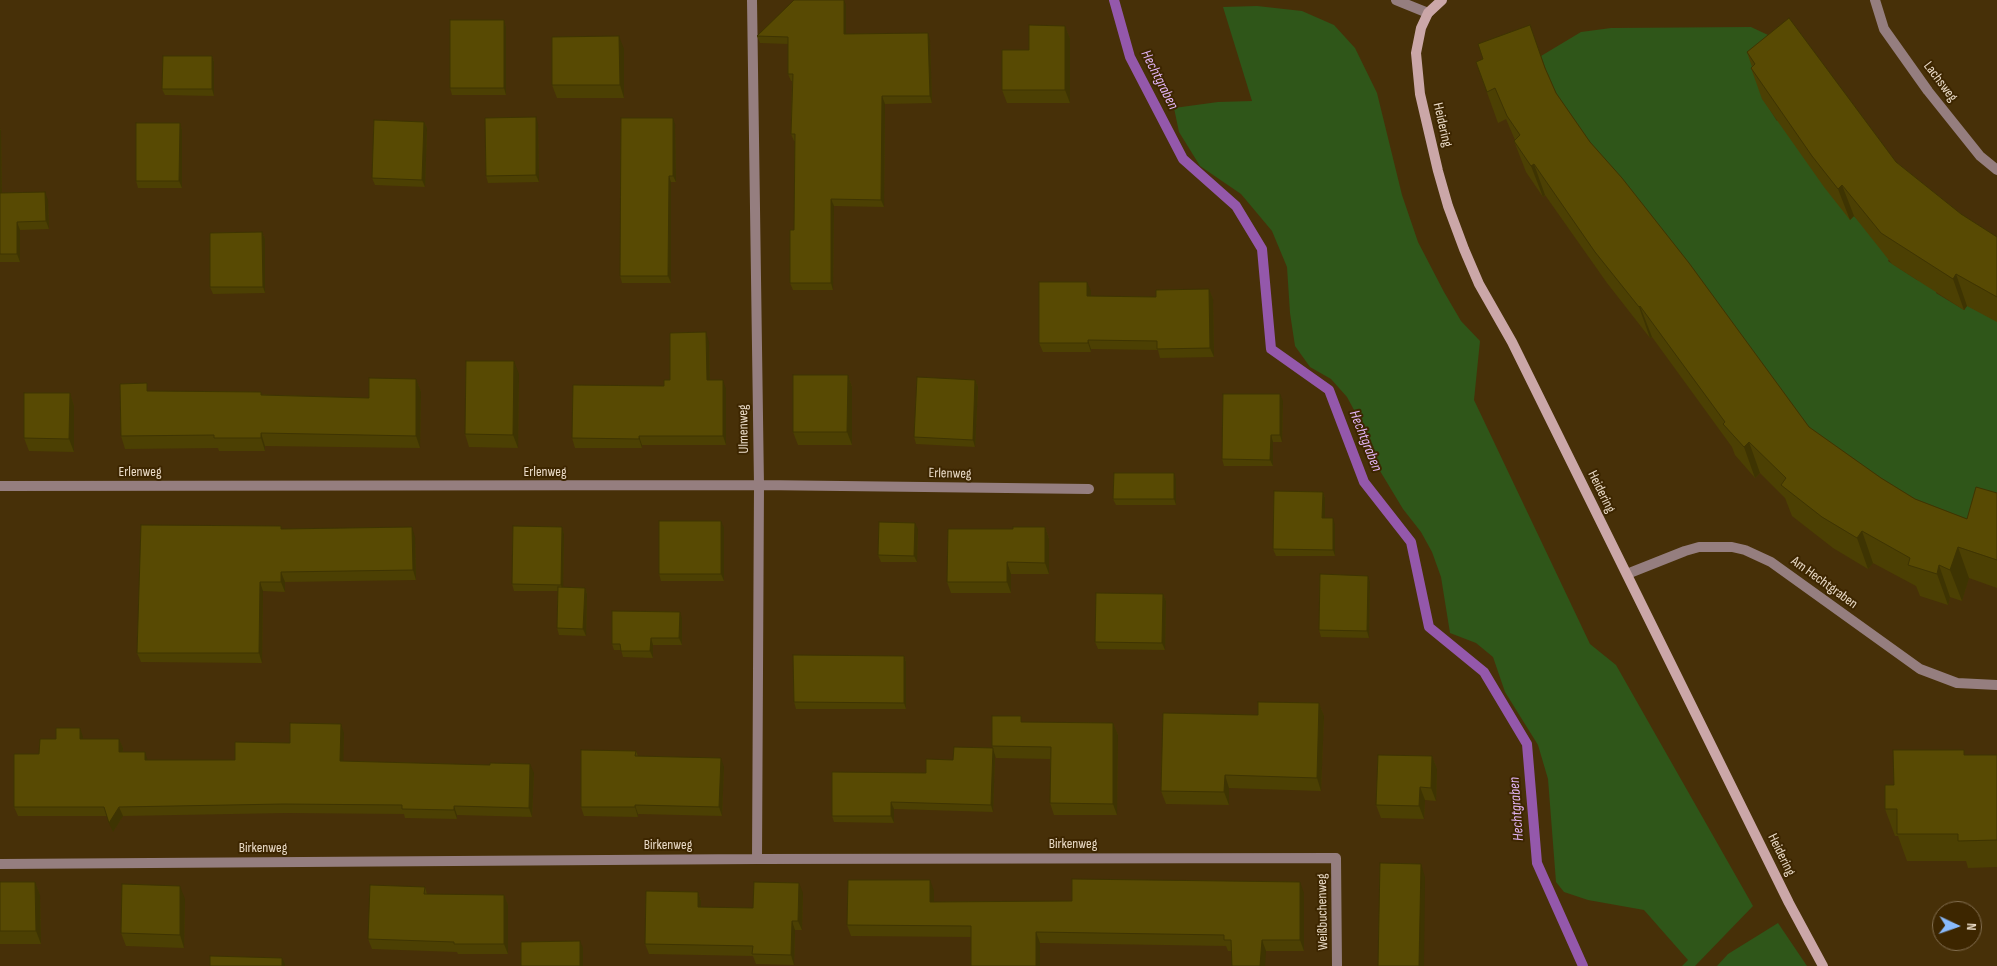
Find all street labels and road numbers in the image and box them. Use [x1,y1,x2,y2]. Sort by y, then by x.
street label: Lachsweg [1919,58,1961,106]
street label: Heidering [1429,101,1455,149]
street label: Ulmenweg [735,404,753,454]
street label: Erlenweg [118,464,162,480]
street label: Erlenweg [523,464,567,480]
street label: Erlenweg [928,465,972,483]
street label: Heidering [1584,468,1618,516]
street label: Am Hechtgraben [1787,553,1861,613]
street label: Heidering [1764,831,1798,879]
street label: Birkenweg [1049,836,1097,852]
street label: Birkenweg [644,837,692,853]
street label: Birkenweg [239,840,287,856]
street label: Weißbuchenweg [1314,873,1332,951]

